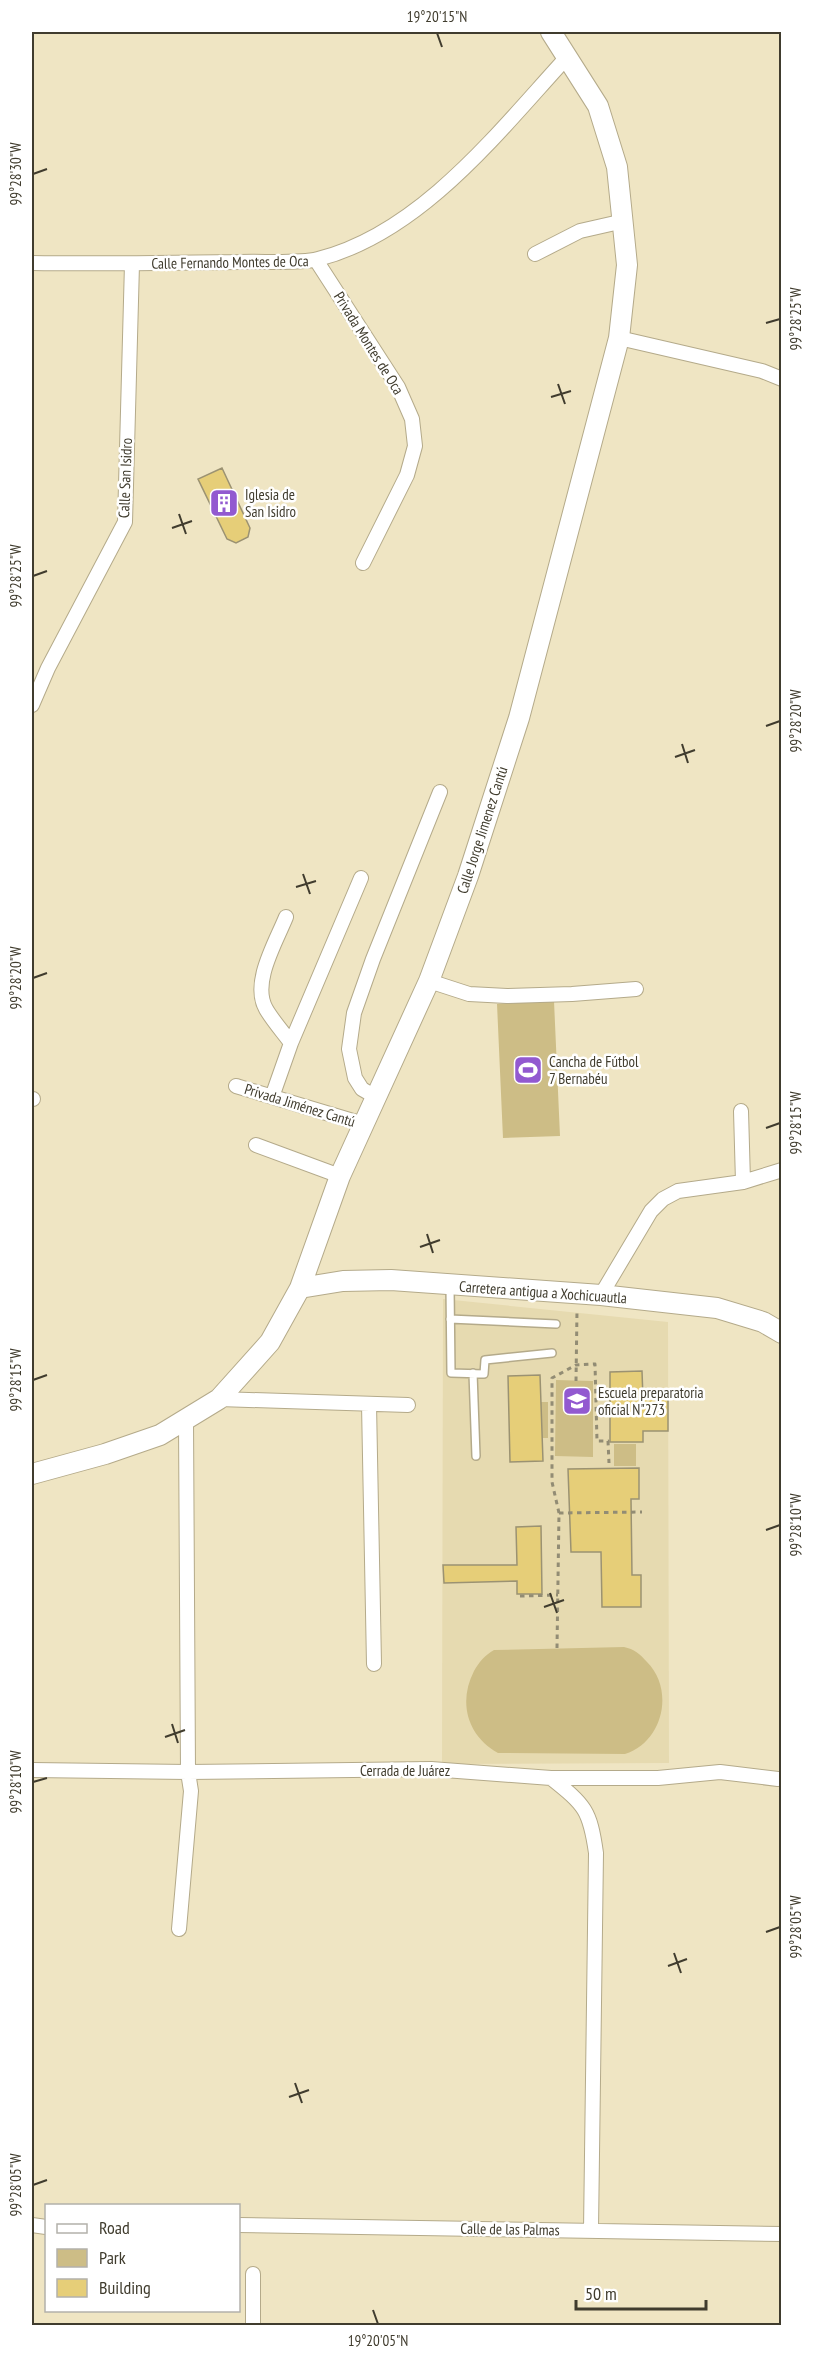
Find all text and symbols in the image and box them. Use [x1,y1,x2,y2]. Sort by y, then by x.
text: 19°20'15"N [407,7,467,26]
text: 99°28'30"W [6,142,25,206]
street label: Calle Fernando Montes de Oca [151,251,309,273]
text: 99°28'25"W [786,287,805,351]
street label: Privada Montes de Oca [330,288,408,398]
street label: Calle San Isidro [114,438,136,518]
place label: Iglesia de San Isidro [245,485,296,521]
building icon: Iglesia de San Isidro [208,487,240,519]
text: 99°28'25"W [6,544,25,608]
text: 99°28'20"W [786,689,805,753]
street label: Calle Jorge Jimenez Cantú [452,764,512,896]
text: 99°28'20"W [6,946,25,1010]
place label: Cancha de Fútbol 7 Bernabéu [549,1052,639,1088]
sports icon: Cancha de Fútbol 7 Bernabéu [512,1054,544,1086]
street label: Privada Jiménez Cantú [242,1079,358,1131]
text: 99°28'15"W [786,1091,805,1155]
street label: Carretera antigua a Xochicuautla [458,1277,628,1307]
text: 99°28'15"W [6,1348,25,1412]
place label: Escuela preparatoria oficial N"273 [598,1383,704,1419]
school or university icon: Escuela preparatoria oficial N"273 [561,1385,593,1417]
text: 99°28'10"W [786,1493,805,1557]
text: 99°28'10"W [6,1750,25,1814]
street label: Cerrada de Juárez [360,1761,450,1780]
text: 99°28'05"W [786,1895,805,1959]
text: 99°28'05"W [6,2153,25,2217]
legend [45,2204,240,2312]
text: Road [99,2216,130,2239]
street label: Calle de las Palmas [460,2219,560,2239]
text: Park [99,2246,126,2269]
scale bar [576,2273,706,2311]
text: Building [99,2276,151,2299]
text: 50 m [585,2282,617,2305]
text: 19°20'05"N [348,2331,408,2350]

